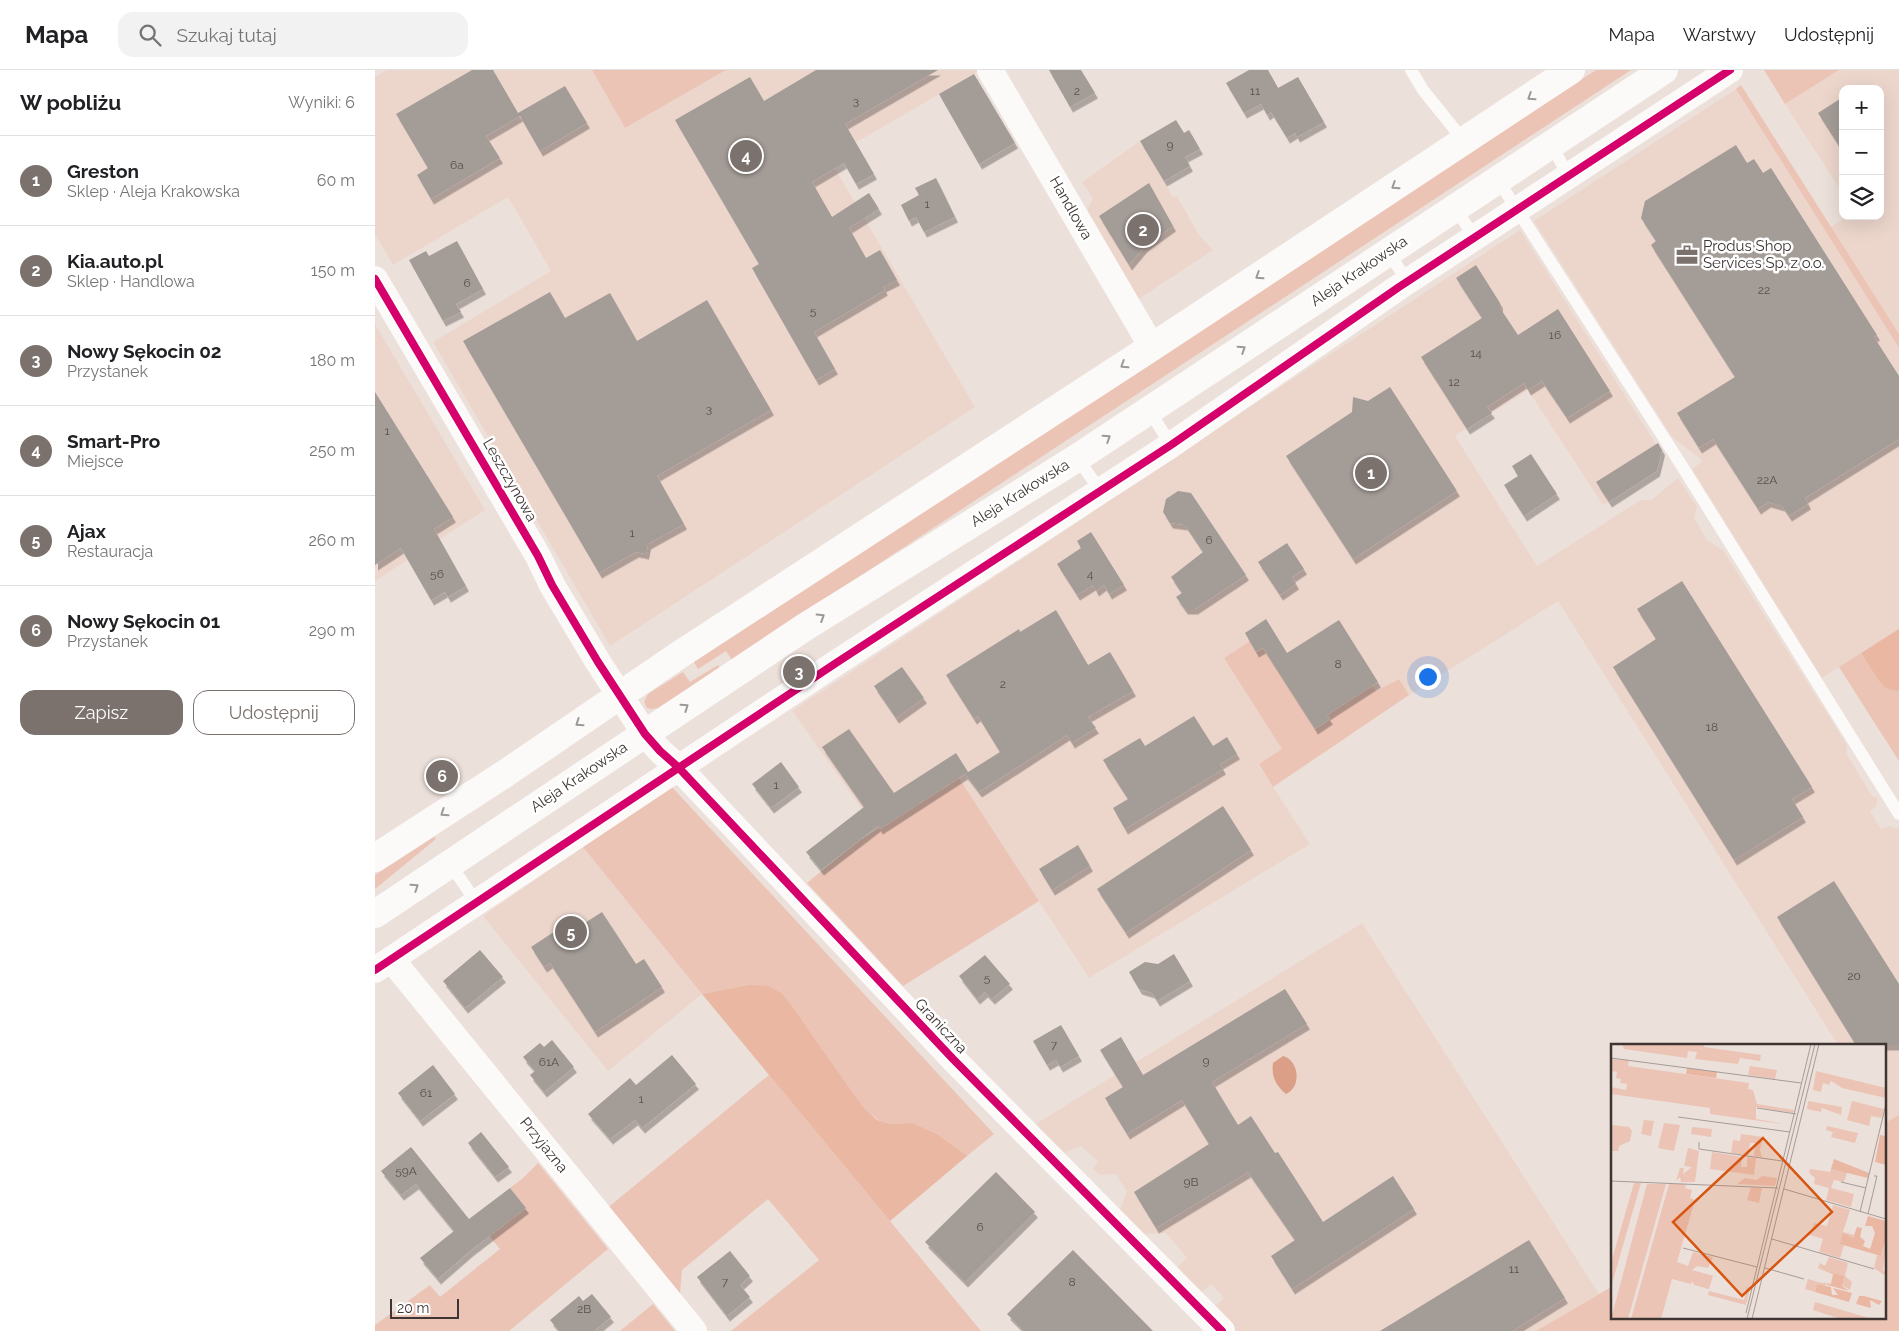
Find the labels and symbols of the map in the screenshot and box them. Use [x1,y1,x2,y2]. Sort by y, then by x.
house number: 2 [1074,84,1080,98]
house number: 11 [1250,84,1260,98]
one-way arrow [1527,91,1536,100]
house number: 3 [853,94,859,108]
pin: 4 [730,137,762,175]
house number: 9 [1166,138,1174,152]
house number: 6a [450,158,464,172]
street label: Handlowa [1046,173,1096,243]
one-way arrow [1391,180,1400,190]
house number: 1 [924,197,930,211]
pin: 2 [1127,211,1159,249]
street label: Aleja Krakowska [1307,232,1411,310]
place label: Produs Shop Services Sp. z o.o. [1703,237,1824,272]
office icon: Produs Shop Services Sp. z o.o. [1674,242,1700,268]
one-way arrow [1256,270,1265,279]
house number: 6 [463,276,471,290]
house number: 22 [1758,283,1770,297]
house number: 5 [810,304,817,318]
house number: 16 [1549,328,1561,342]
one-way arrow [1237,346,1246,355]
house number: 14 [1470,346,1482,360]
one-way arrow [1120,359,1129,368]
house number: 12 [1448,375,1460,389]
house number: 3 [706,402,712,416]
house number: 1 [384,424,390,438]
street label: Leszczynowa [479,435,541,525]
one-way arrow [1101,435,1110,444]
pin: 1 [1355,454,1387,492]
street label: Aleja Krakowska [967,455,1073,531]
house number: 22A [1757,473,1777,487]
house number: 1 [629,526,635,540]
house number: 6 [1205,533,1213,547]
house number: 56 [430,567,444,581]
house number: 4 [1087,567,1094,581]
one-way arrow [815,614,824,624]
pin: 3 [783,653,815,691]
house number: 8 [1334,657,1342,671]
your location [1415,664,1441,690]
house number: 2 [1000,677,1006,691]
one-way arrow [680,704,689,713]
one-way arrow [575,717,585,726]
house number: 18 [1706,720,1718,734]
street label: Aleja Krakowska [527,738,631,816]
pin: 6 [426,757,458,795]
house number: 1 [773,778,779,792]
one-way arrow [440,807,449,816]
one-way arrow [410,884,419,893]
pin: 5 [555,913,587,951]
house number: 20 [1847,969,1861,983]
house number: 5 [984,971,991,985]
street label: Graniczna [911,995,971,1057]
house number: 7 [1051,1038,1058,1052]
inset map [1611,1044,1887,1318]
house number: 9 [1202,1054,1210,1068]
house number: 61A [539,1055,559,1069]
house number: 61 [420,1086,432,1100]
house number: 1 [638,1092,644,1106]
street label: Przyjazna [516,1114,572,1176]
house number: 59A [395,1164,417,1178]
house number: 9B [1183,1175,1199,1189]
house number: 6 [976,1220,984,1234]
house number: 11 [1509,1262,1519,1276]
house number: 7 [722,1275,729,1289]
house number: 8 [1068,1275,1076,1289]
scale bar [390,1296,459,1319]
house number: 2B [577,1302,591,1316]

